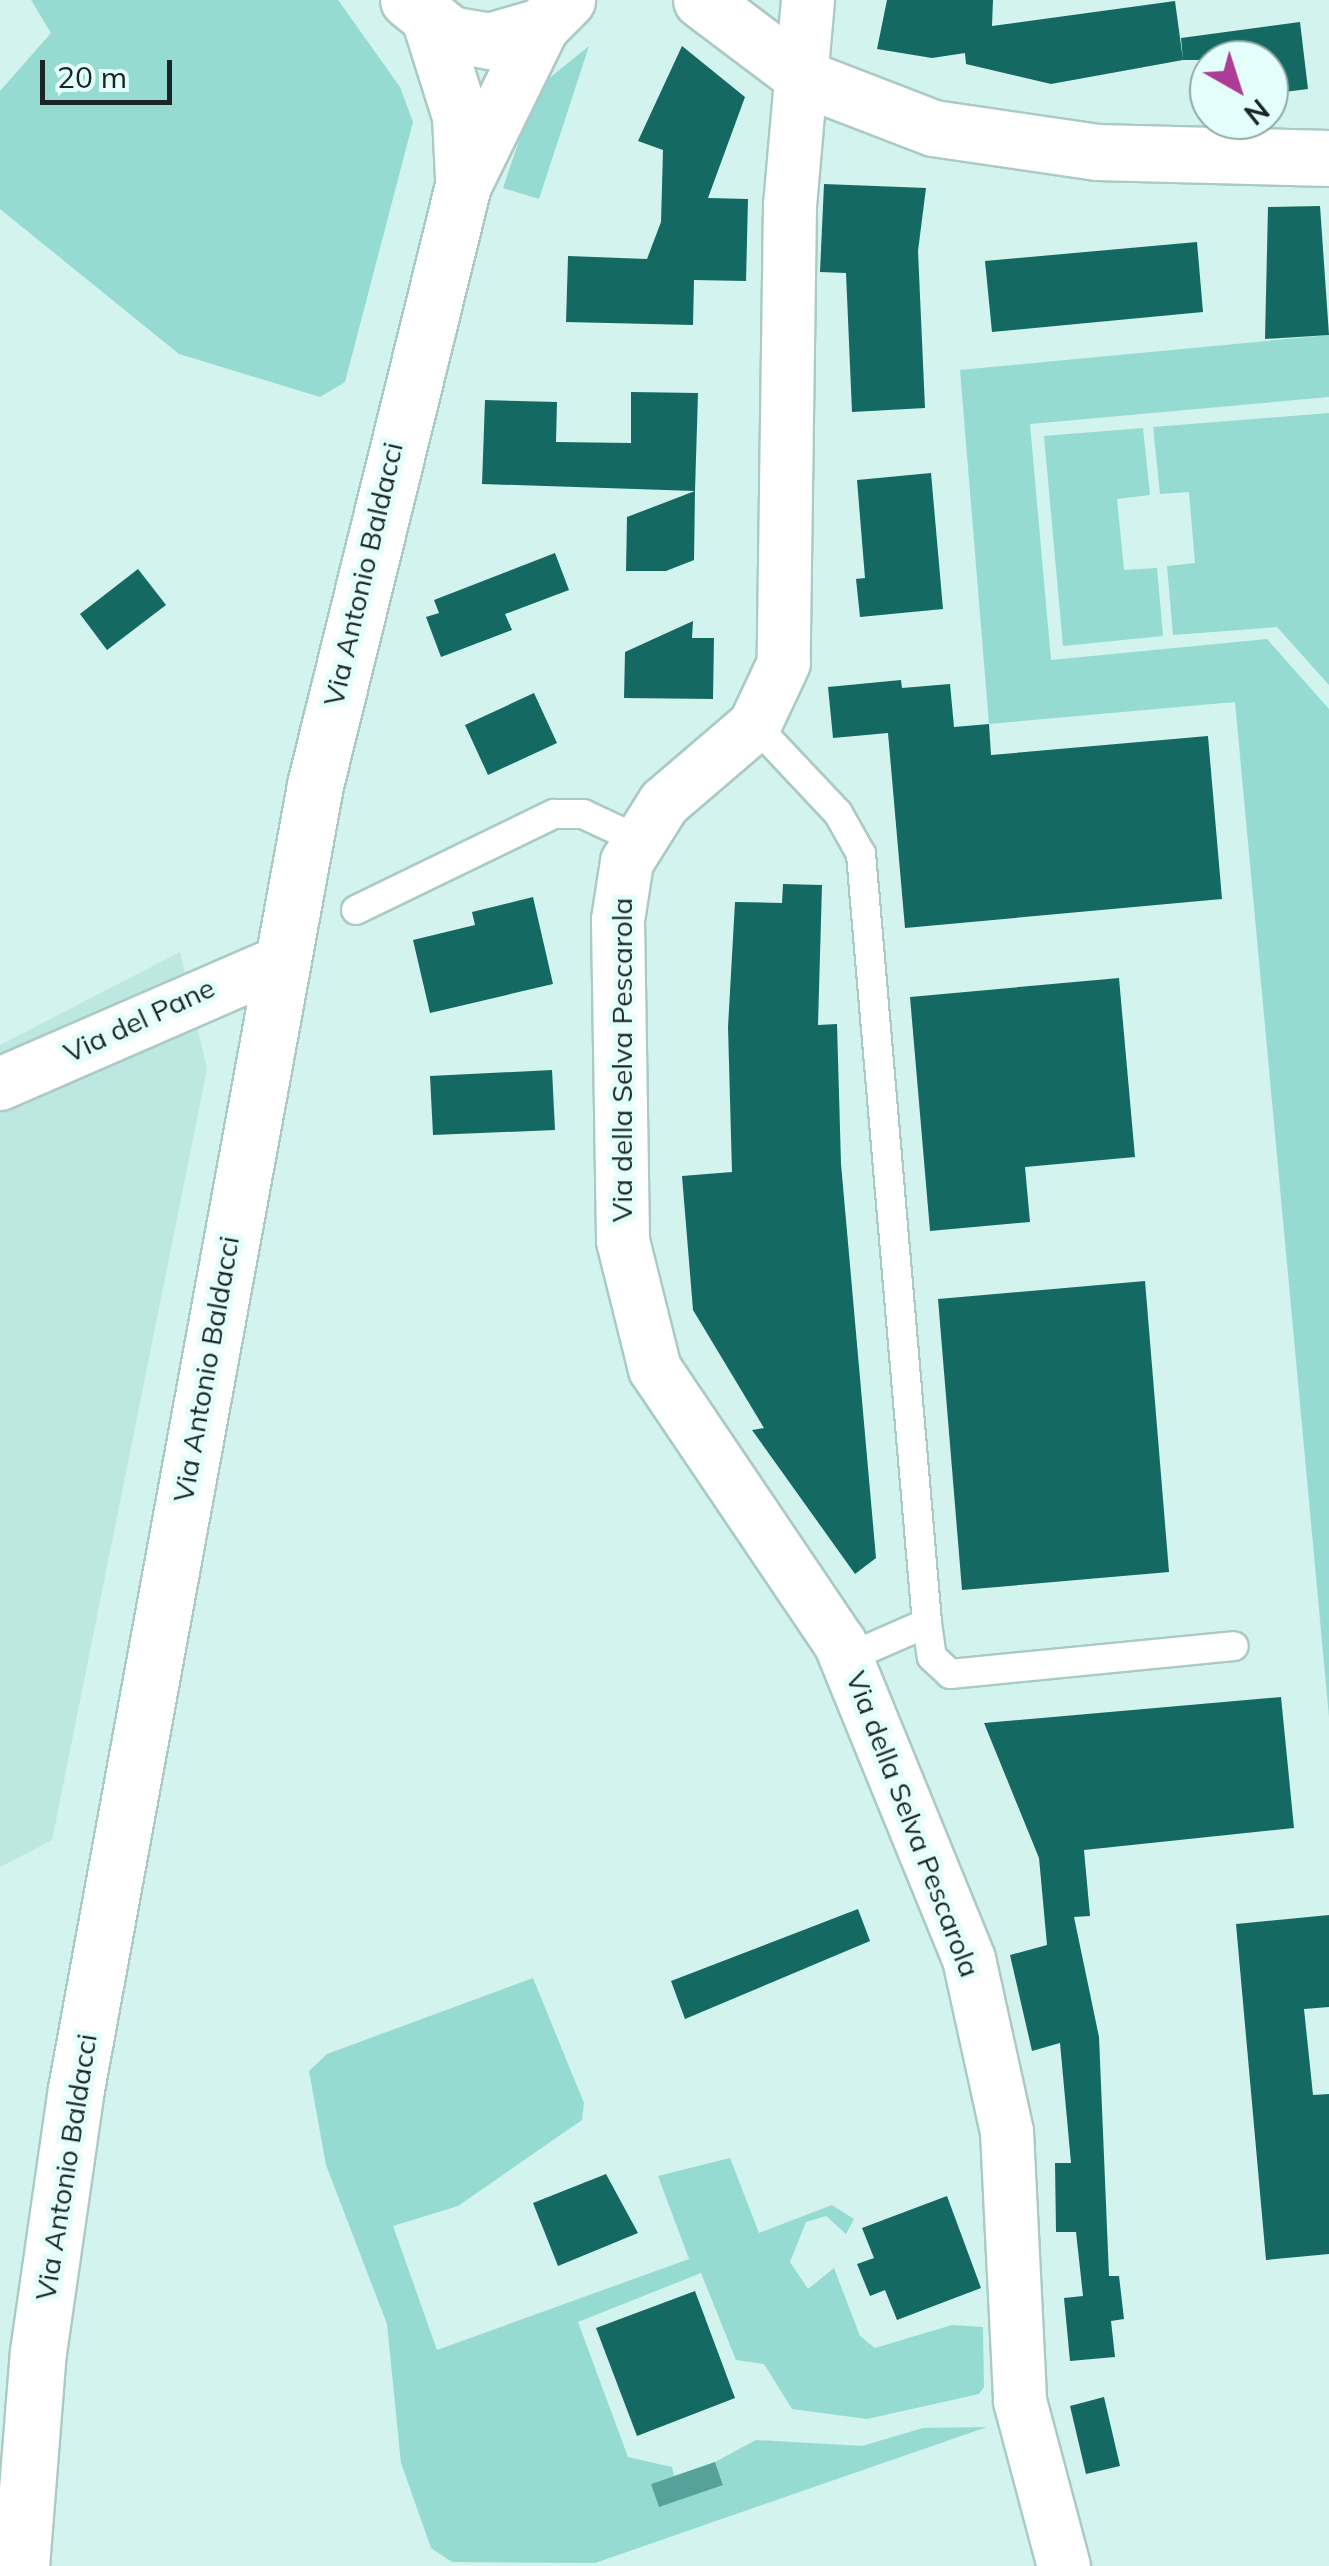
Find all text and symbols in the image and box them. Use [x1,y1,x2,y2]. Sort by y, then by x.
scale bar [45,40,178,102]
north arrow [1189,40,1289,140]
text: 20 m [57,58,127,96]
text: N [1238,92,1276,132]
street label: Via Antonio Baldacci [316,439,410,709]
street label: Via della Selva Pescarola [605,898,639,1222]
street label: Via del Pane [58,970,220,1070]
street label: Via Antonio Baldacci [166,1233,246,1505]
street label: Via della Selva Pescarola [839,1666,987,1982]
street label: Via Antonio Baldacci [28,2031,104,2303]

